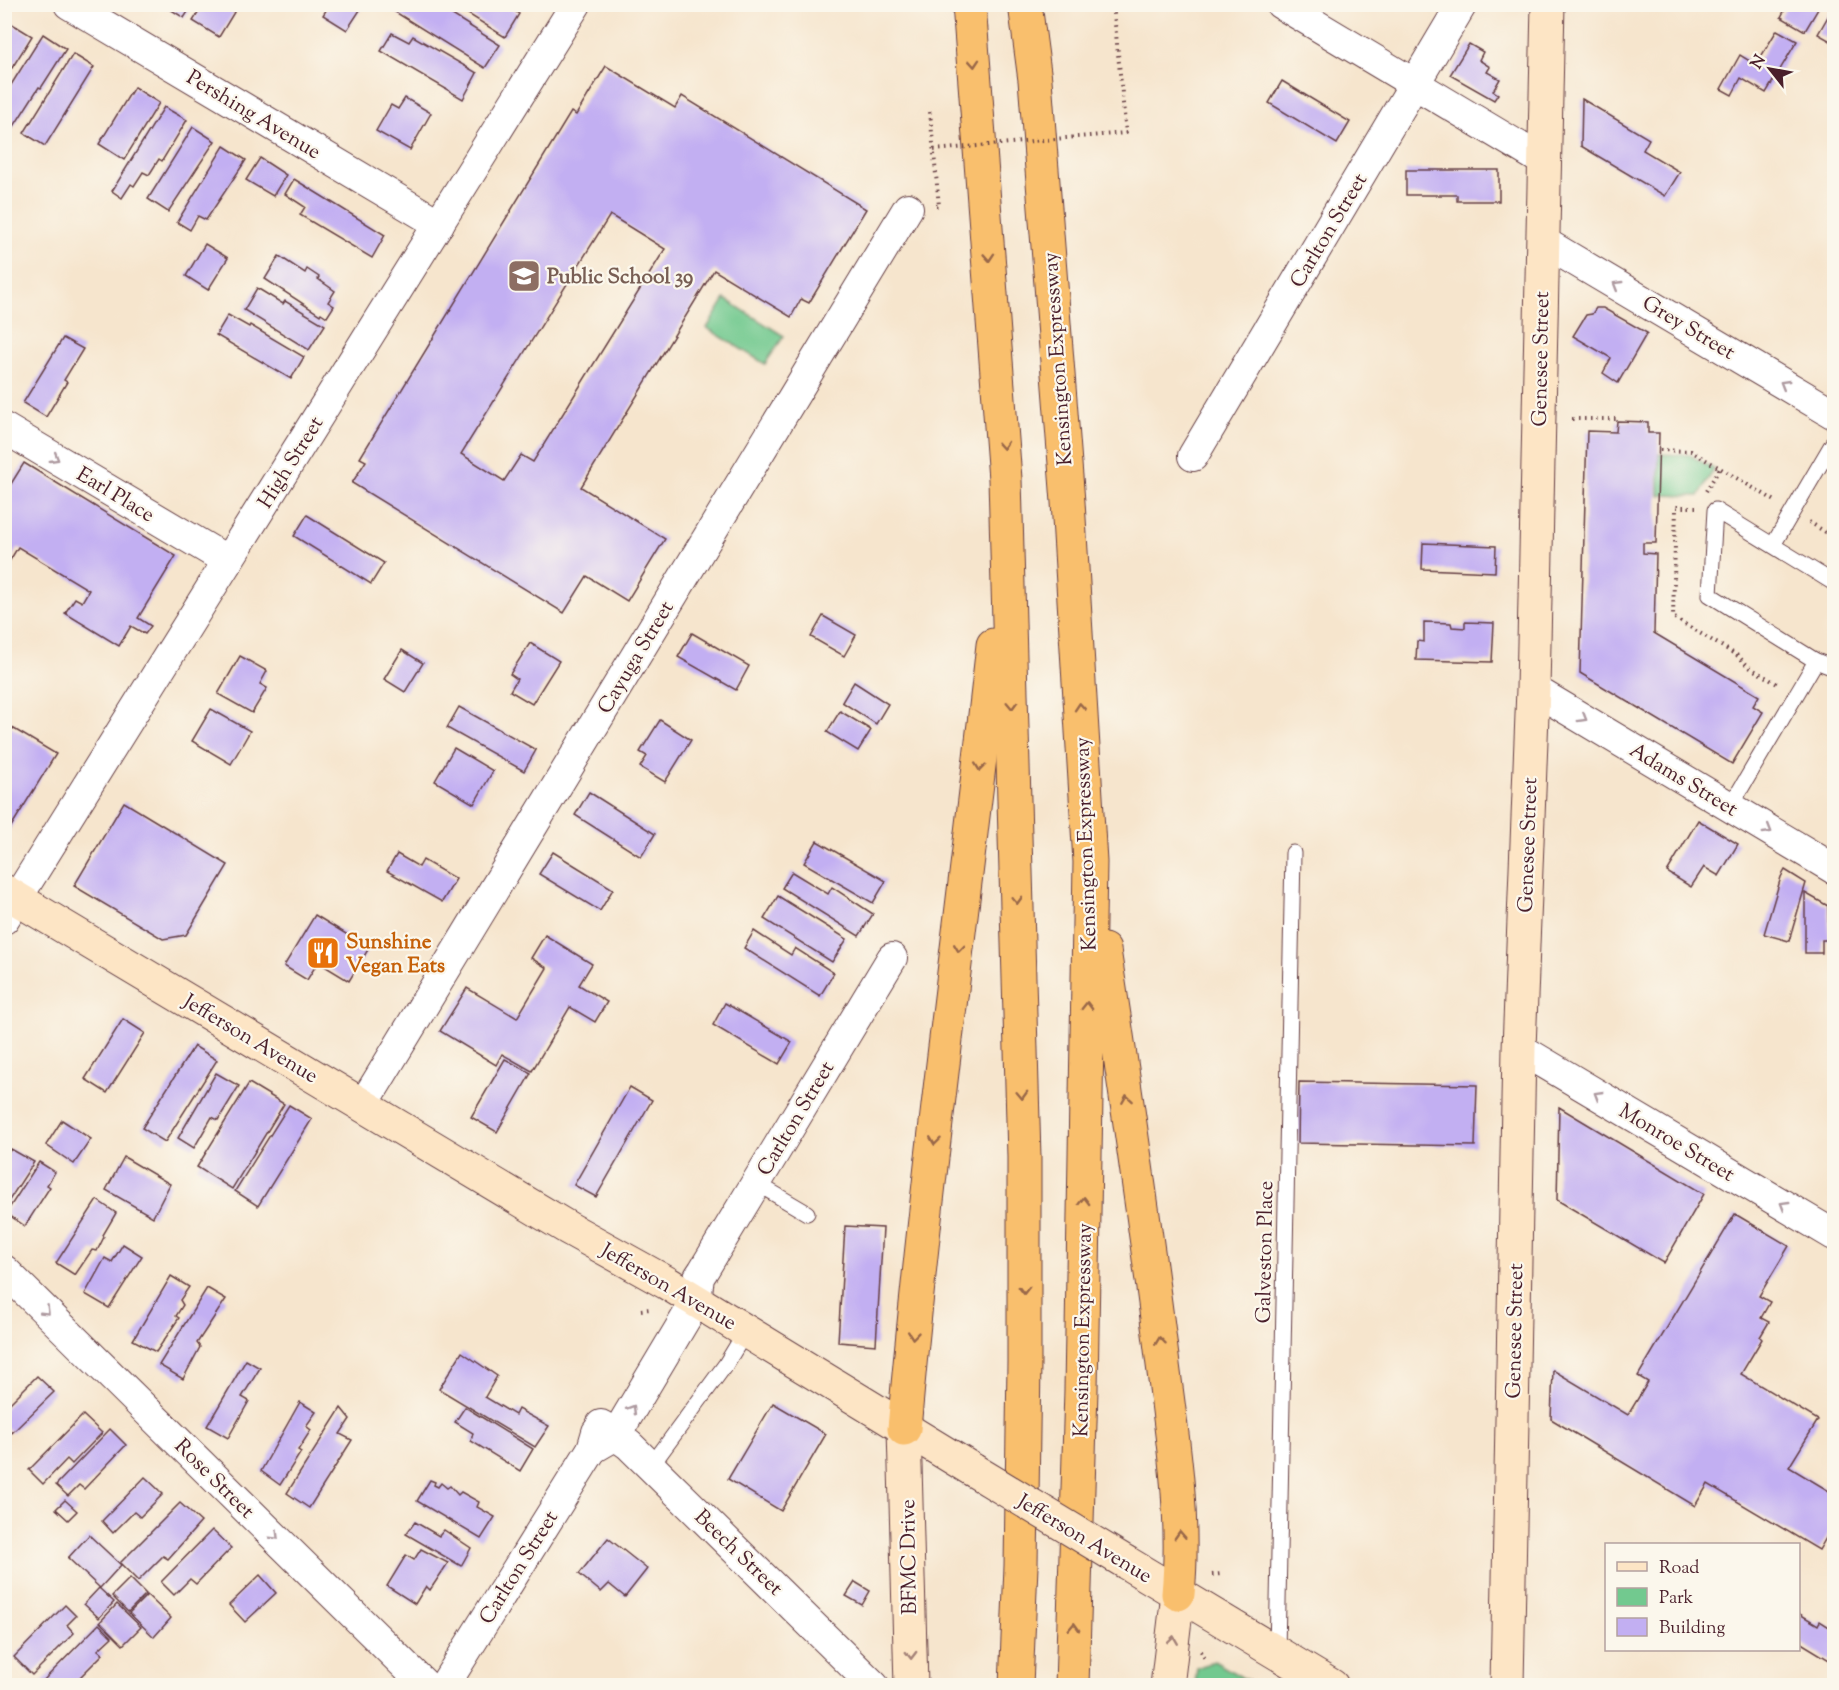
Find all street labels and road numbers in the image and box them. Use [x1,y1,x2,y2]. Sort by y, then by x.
street label: Pershing Avenue [180,64,326,168]
street label: Carlton Street [1284,168,1376,294]
street label: Kensington Expressway [1037,251,1081,467]
street label: Grey Street [1636,289,1740,368]
street label: Genesee Street [1526,291,1558,427]
street label: High Street [251,411,332,515]
street label: Earl Place [70,461,160,531]
street label: Cayuga Street [591,596,682,720]
street label: Kensington Expressway [1068,736,1106,951]
street label: Adams Street [1623,736,1743,825]
street label: Genesee Street [1512,777,1546,913]
street label: Jefferson Avenue [176,987,323,1092]
street label: Carlton Street [751,1056,843,1182]
street label: Monroe Street [1612,1097,1740,1190]
street label: Galveston Place [1250,1180,1282,1324]
street label: Kensington Expressway [1067,1222,1101,1437]
street label: Jefferson Avenue [594,1236,742,1339]
street label: Genesee Street [1500,1263,1532,1399]
street label: Rose Street [167,1432,261,1526]
street label: Jefferson Avenue [1010,1487,1157,1592]
street label: BFMC Drive [894,1499,926,1615]
street label: Beech Street [686,1503,789,1604]
street label: Carlton Street [473,1505,567,1631]

